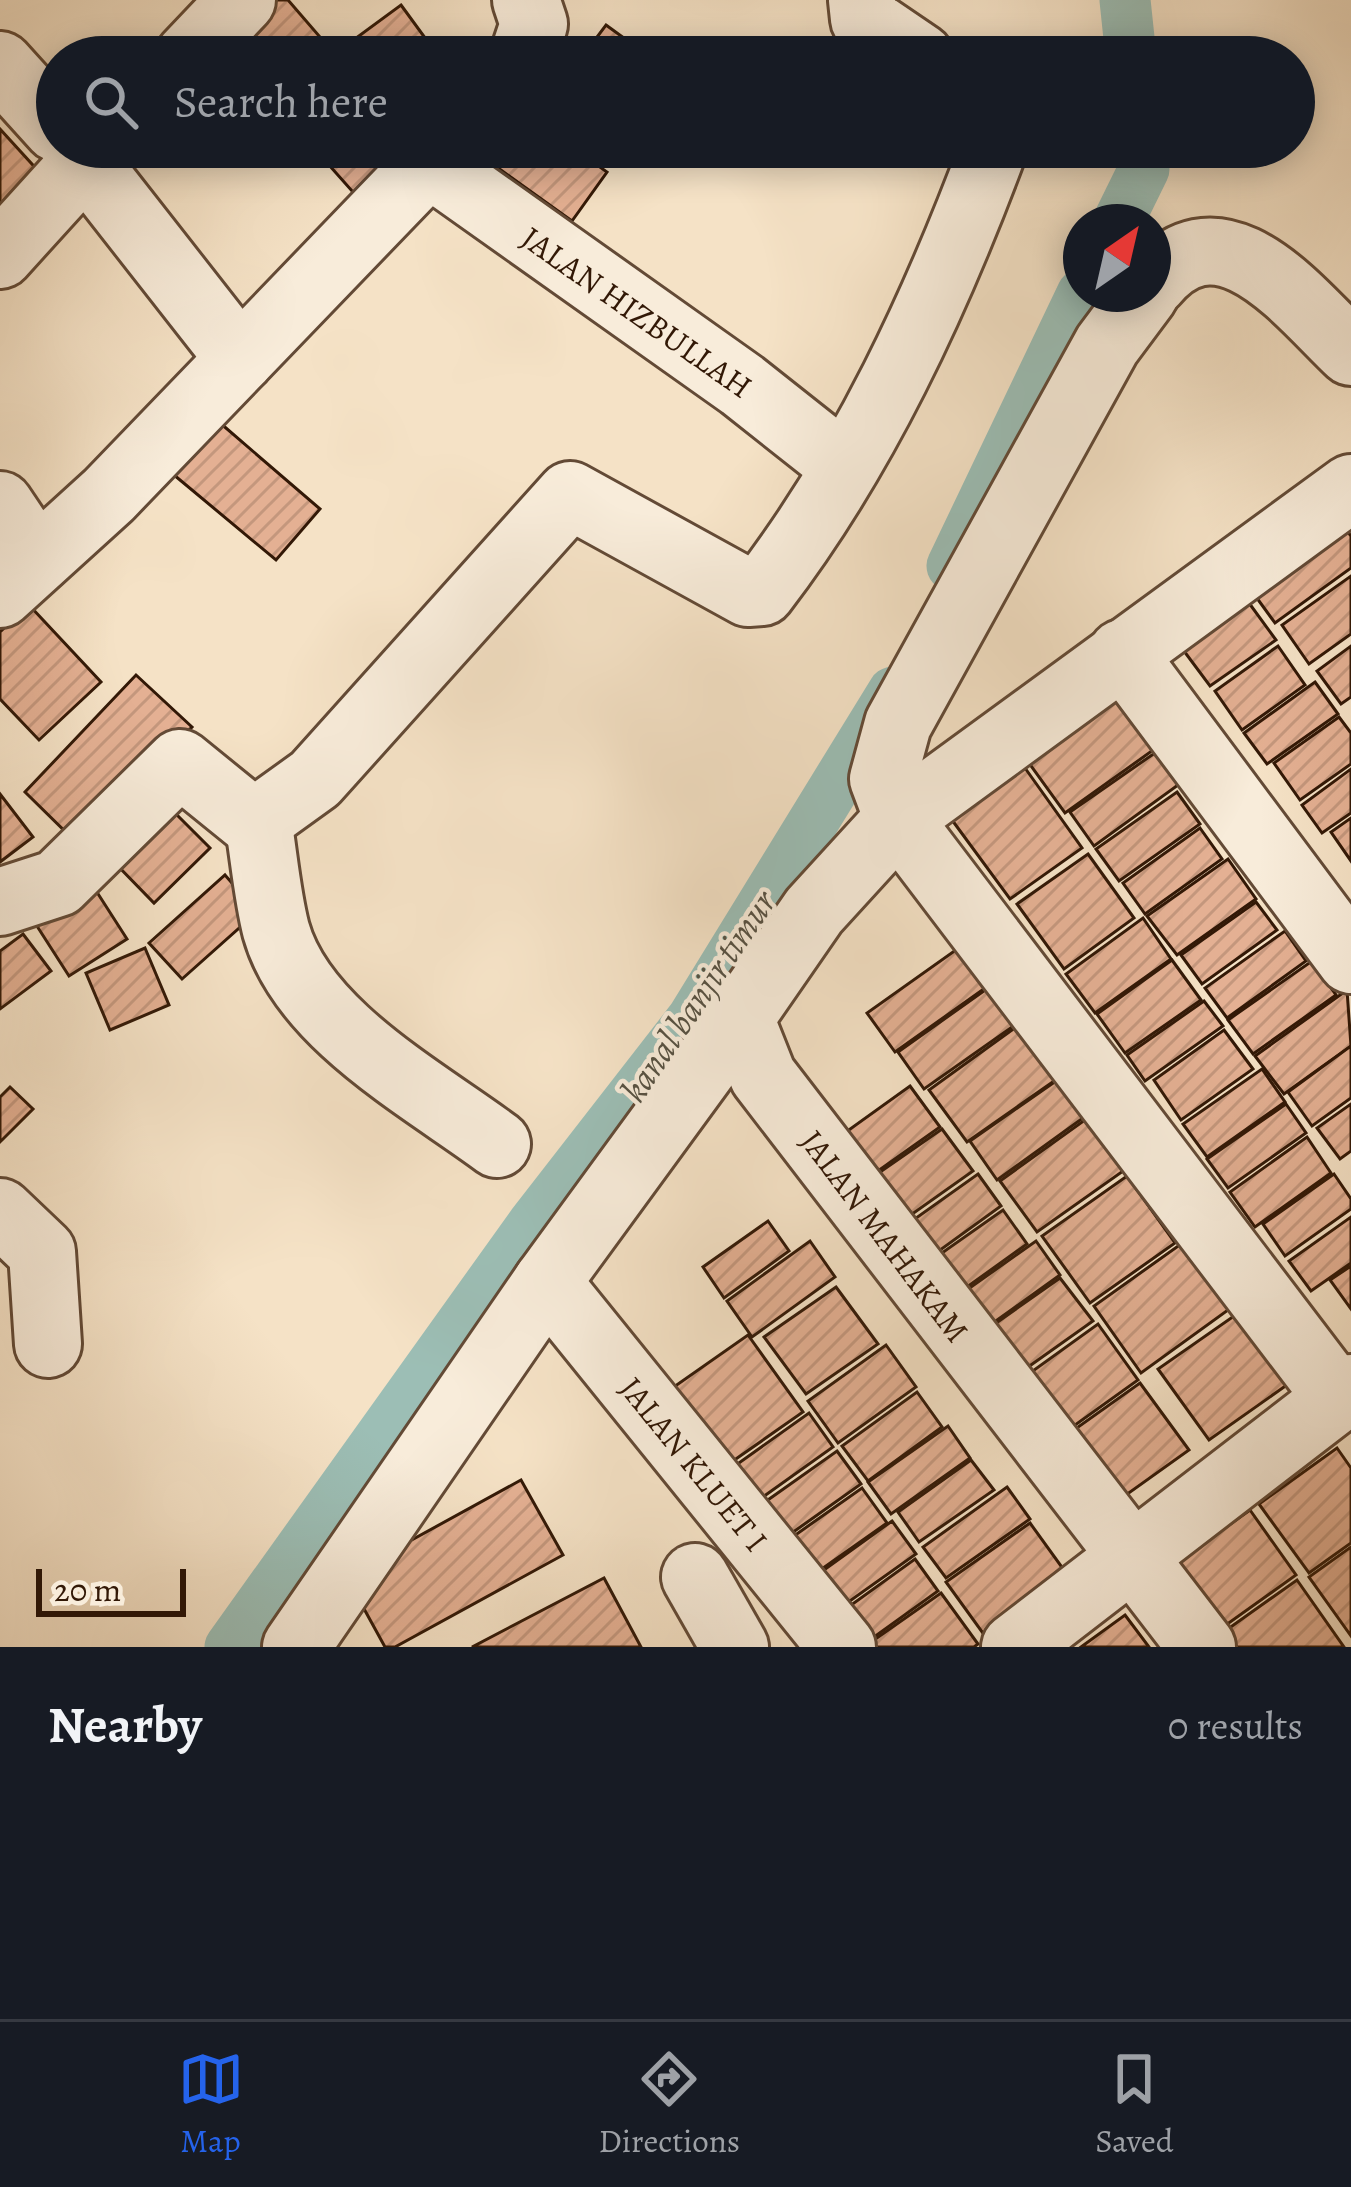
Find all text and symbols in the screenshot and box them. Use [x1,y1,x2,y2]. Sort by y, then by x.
search box [36,36,1315,168]
icon: search [78,69,144,135]
text: Search here [174,71,388,133]
north arrow [1063,204,1171,312]
street label: JALAN HIZBULLAH [513,215,761,409]
water label: kanal banjir timur [609,879,788,1111]
street label: JALAN MAHAKAM [790,1121,980,1351]
street label: JALAN KLUET I [610,1367,778,1561]
scale bar [36,1563,186,1616]
text: 20 m [54,1567,121,1612]
text: Nearby [48,1690,202,1760]
text: 0 results [1168,1699,1303,1752]
tab: Map [178,2046,244,2163]
tab: Directions [599,2046,740,2163]
tab: Saved [1095,2046,1173,2163]

